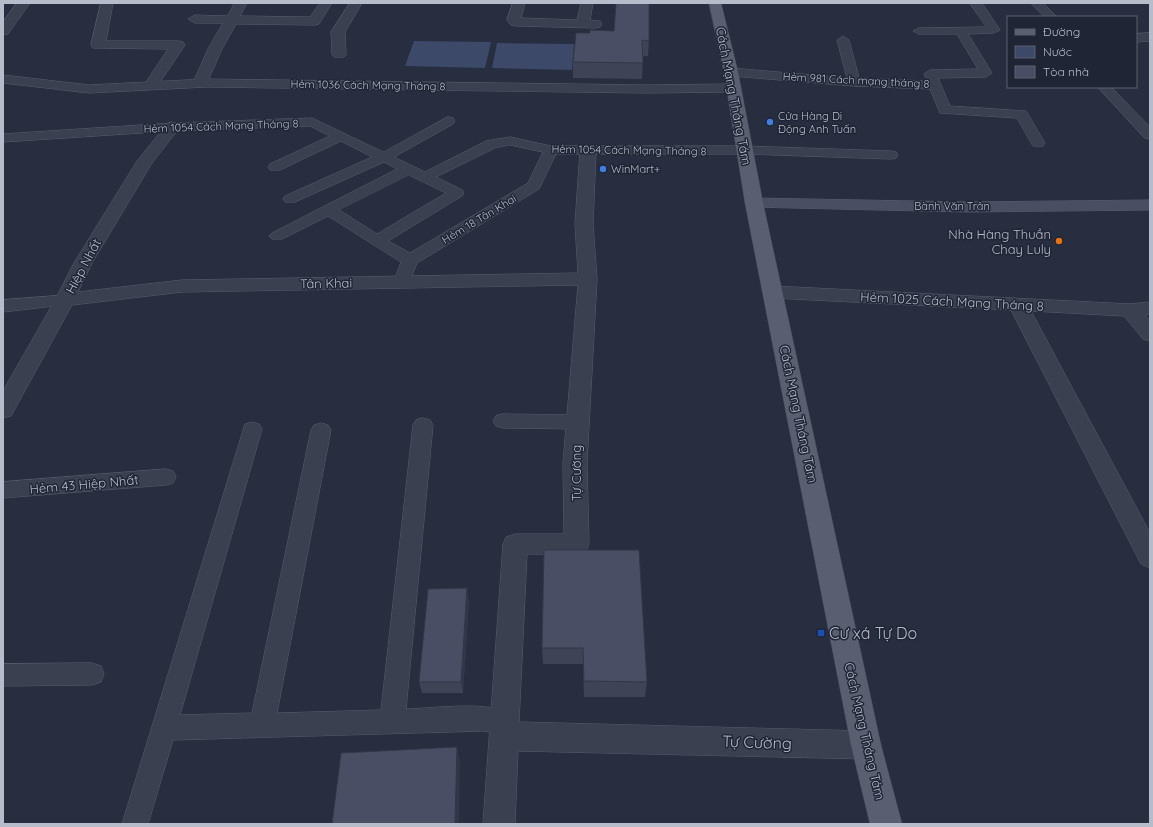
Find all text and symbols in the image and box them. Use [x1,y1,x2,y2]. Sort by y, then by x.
legend [1007,16,1137,88]
text: Đường [1043,24,1080,39]
street label: Cách Mạng Tháng Tám [713,26,755,166]
text: Nước [1043,44,1072,59]
text: Tòa nhà [1043,64,1089,79]
street label: Hẻm 981 Cách mạng tháng 8 [782,69,930,91]
street label: Hẻm 1036 Cách Mạng Tháng 8 [290,77,446,93]
place label: Cửa Hàng Di Động Anh Tuấn [778,109,856,136]
street label: Hẻm 1054 Cách Mạng Tháng 8 [143,116,299,136]
marker: Cửa Hàng Di Động Anh Tuấn [765,117,775,127]
street label: Hẻm 1054 Cách Mạng Tháng 8 [551,142,707,158]
place label: WinMart+ [611,162,660,176]
marker: WinMart+ [598,164,608,174]
street label: Hẻm 18 Tân Khai [439,191,519,247]
street label: Bành Văn Trân [914,199,990,213]
place label: Nhà Hàng Thuần Chay Luly [948,226,1051,257]
street label: Hiệp Nhất [62,236,104,296]
marker: Nhà Hàng Thuần Chay Luly [1054,236,1064,246]
street label: Tân Khai [300,275,352,291]
street label: Hẻm 1025 Cách Mạng Tháng 8 [860,288,1044,314]
street label: Cách Mạng Tháng Tám [777,344,821,484]
street label: Tự Cường [568,445,584,501]
street label: Hẻm 43 Hiệp Nhất [29,471,139,497]
place label: Cư xá Tự Do [829,623,917,643]
marker: Cư xá Tự Do [816,628,826,638]
street label: Cách Mạng Tháng Tám [841,661,889,801]
street label: Tự Cường [722,731,792,753]

